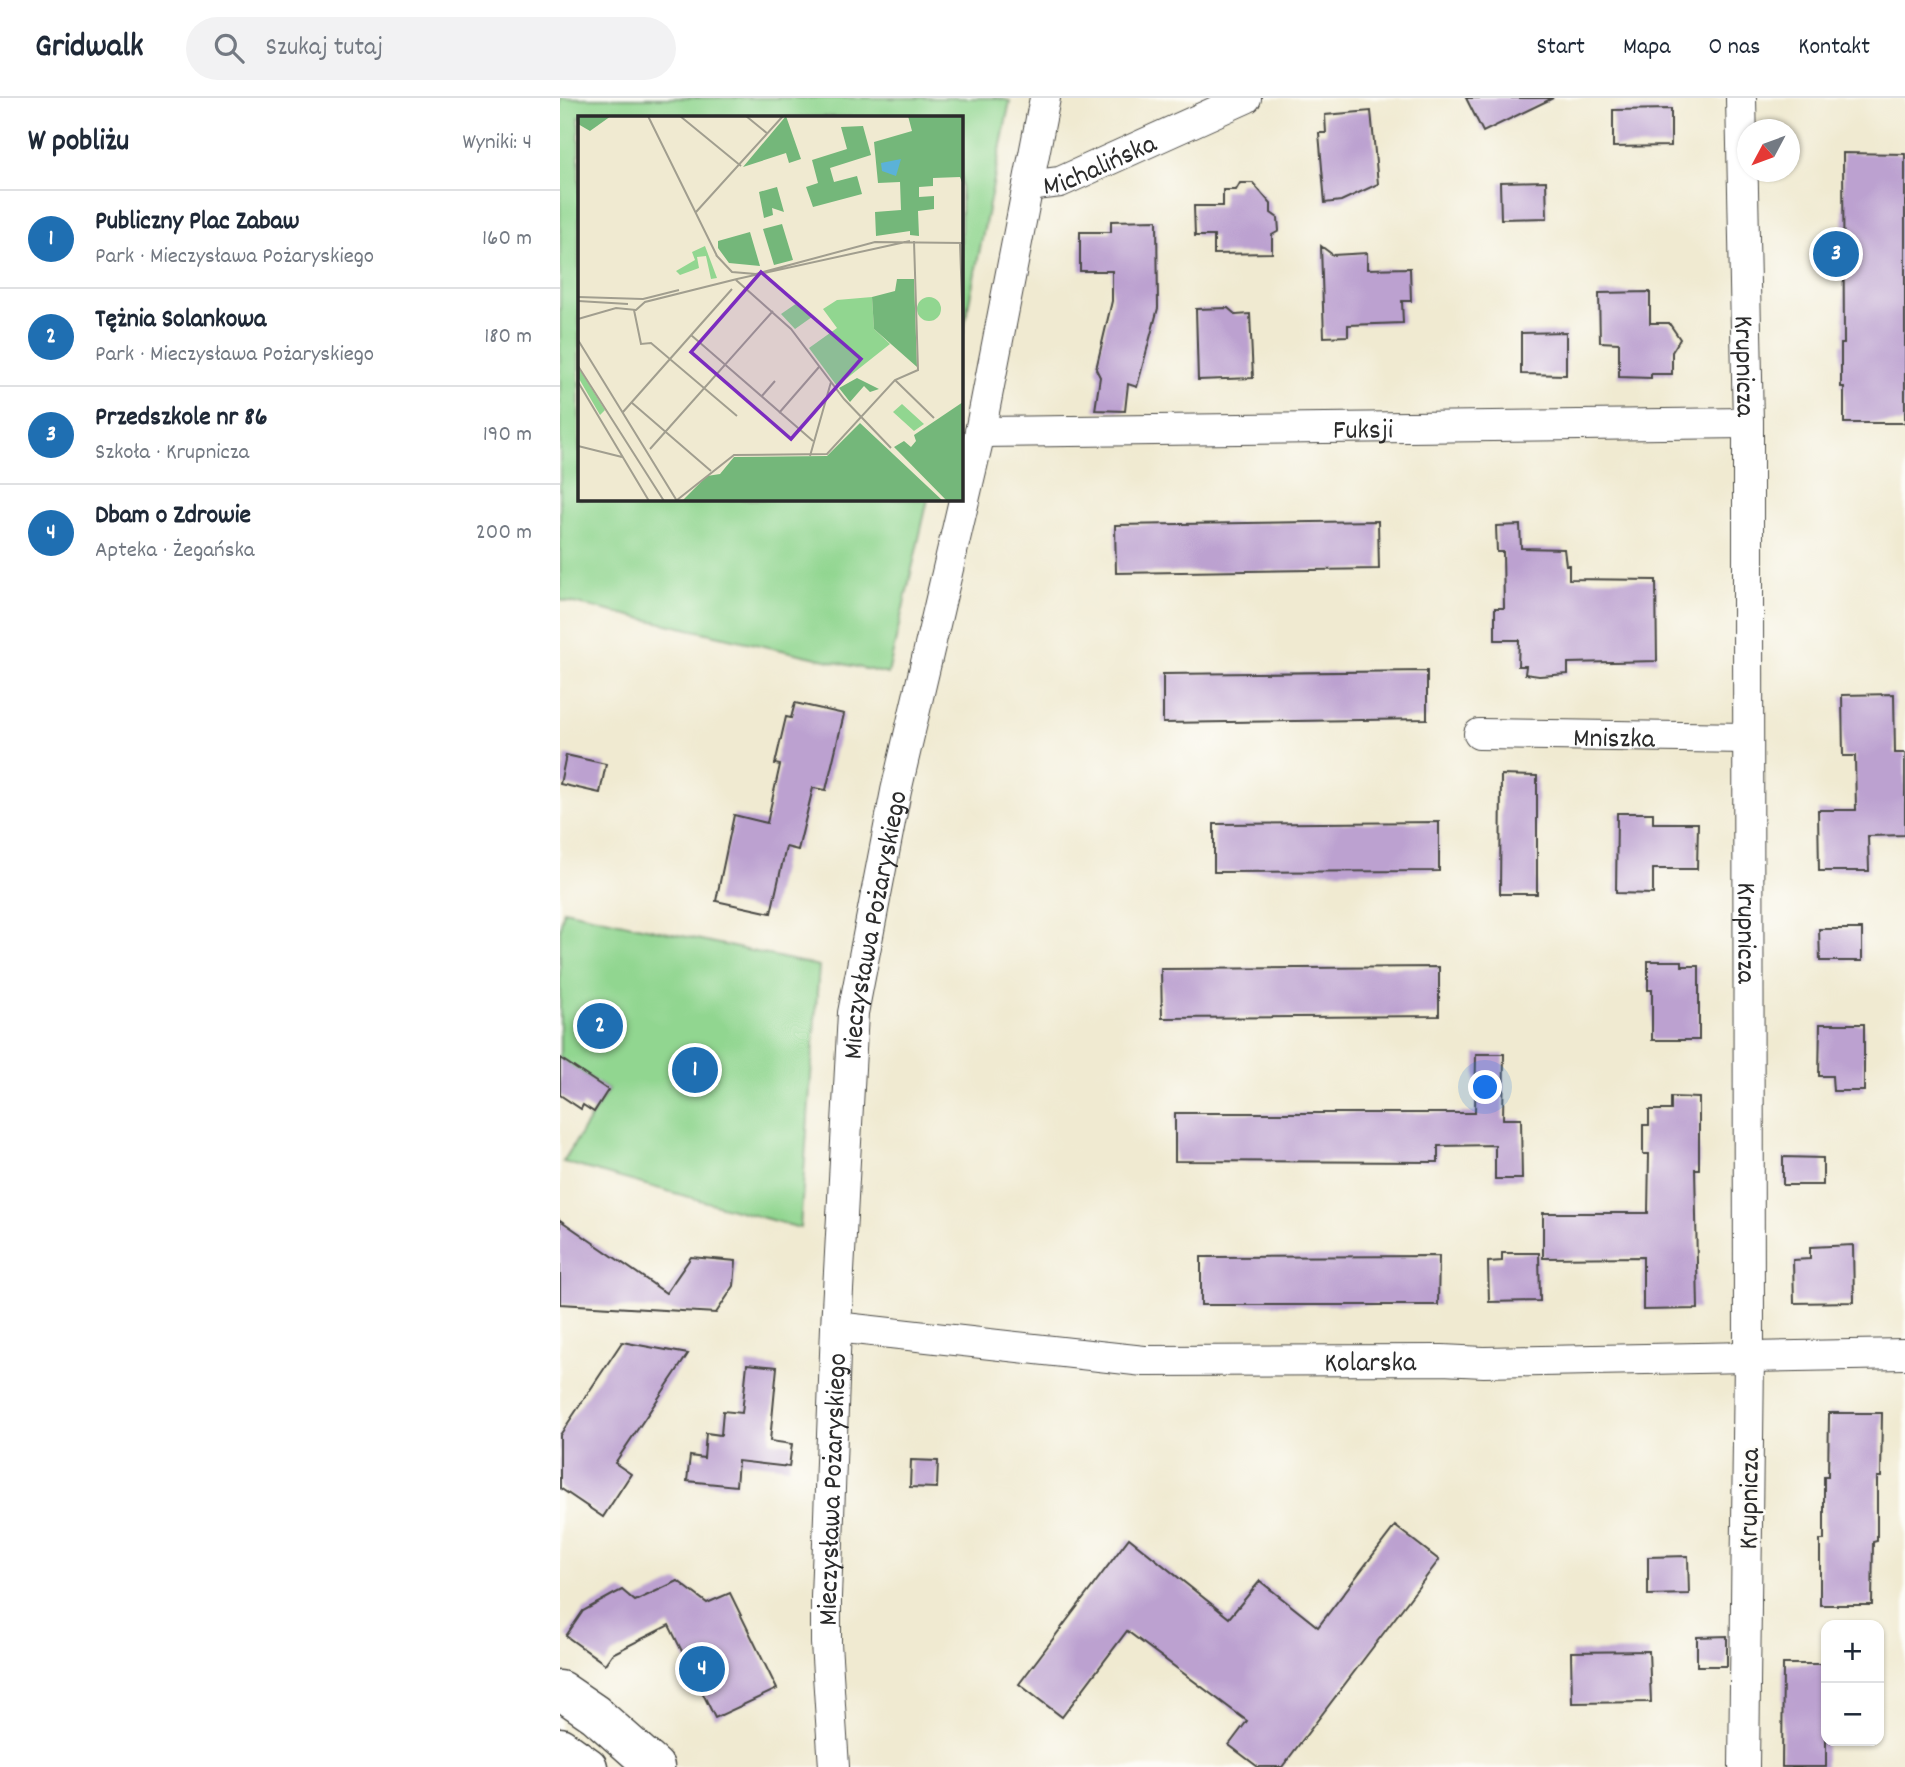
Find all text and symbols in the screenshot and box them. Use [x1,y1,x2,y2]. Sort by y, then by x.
search box [186,17,676,80]
text: Gridwalk [35,25,144,72]
icon: search [210,29,248,67]
text: Szukaj tutaj [266,30,383,67]
text: Start [1536,31,1585,65]
text: Mapa [1623,31,1671,65]
text: O nas [1709,31,1760,65]
text: Kontakt [1798,31,1870,65]
inset map [578,116,962,500]
north arrow [1737,119,1800,182]
text: W pobliżu [28,122,129,165]
street label: Michalińska [1041,126,1165,209]
text: Wyniki: 4 [462,127,532,160]
text: Publiczny Plac Zabaw [95,204,300,241]
text: 1 [48,223,54,256]
text: 160 m [482,223,532,256]
pin: 3 [1813,228,1859,280]
text: Park · Mieczysława Pożaryskiego [95,241,374,274]
text: Tężnia Solankowa [95,302,266,339]
street label: Krupnicza [1721,315,1763,418]
text: 2 [46,321,56,354]
text: 180 m [484,321,532,354]
text: Park · Mieczysława Pożaryskiego [95,339,374,372]
text: Przedszkole nr 86 [95,400,267,437]
street label: Fuksji [1333,412,1393,453]
text: 3 [46,419,56,452]
text: 190 m [483,419,532,452]
text: Szkoła · Krupnicza [95,437,249,470]
text: Dbam o Zdrowie [95,498,251,535]
text: 4 [46,517,56,550]
text: 200 m [476,517,532,550]
text: Apteka · Żegańska [95,535,255,568]
street label: Mniszka [1573,720,1656,762]
street label: Mieczysława Pożaryskiego [836,788,921,1061]
street label: Krupnicza [1723,882,1764,985]
pin: 2 [577,1000,623,1052]
pin: 1 [672,1044,718,1096]
your location [1468,1070,1502,1104]
street label: Kolarska [1324,1345,1417,1385]
street label: Mieczysława Pożaryskiego [811,1352,860,1626]
street label: Krupnicza [1731,1447,1773,1550]
map controls [1821,1620,1884,1746]
button: + [1821,1620,1884,1683]
pin: 4 [679,1643,725,1695]
button: − [1821,1683,1884,1746]

